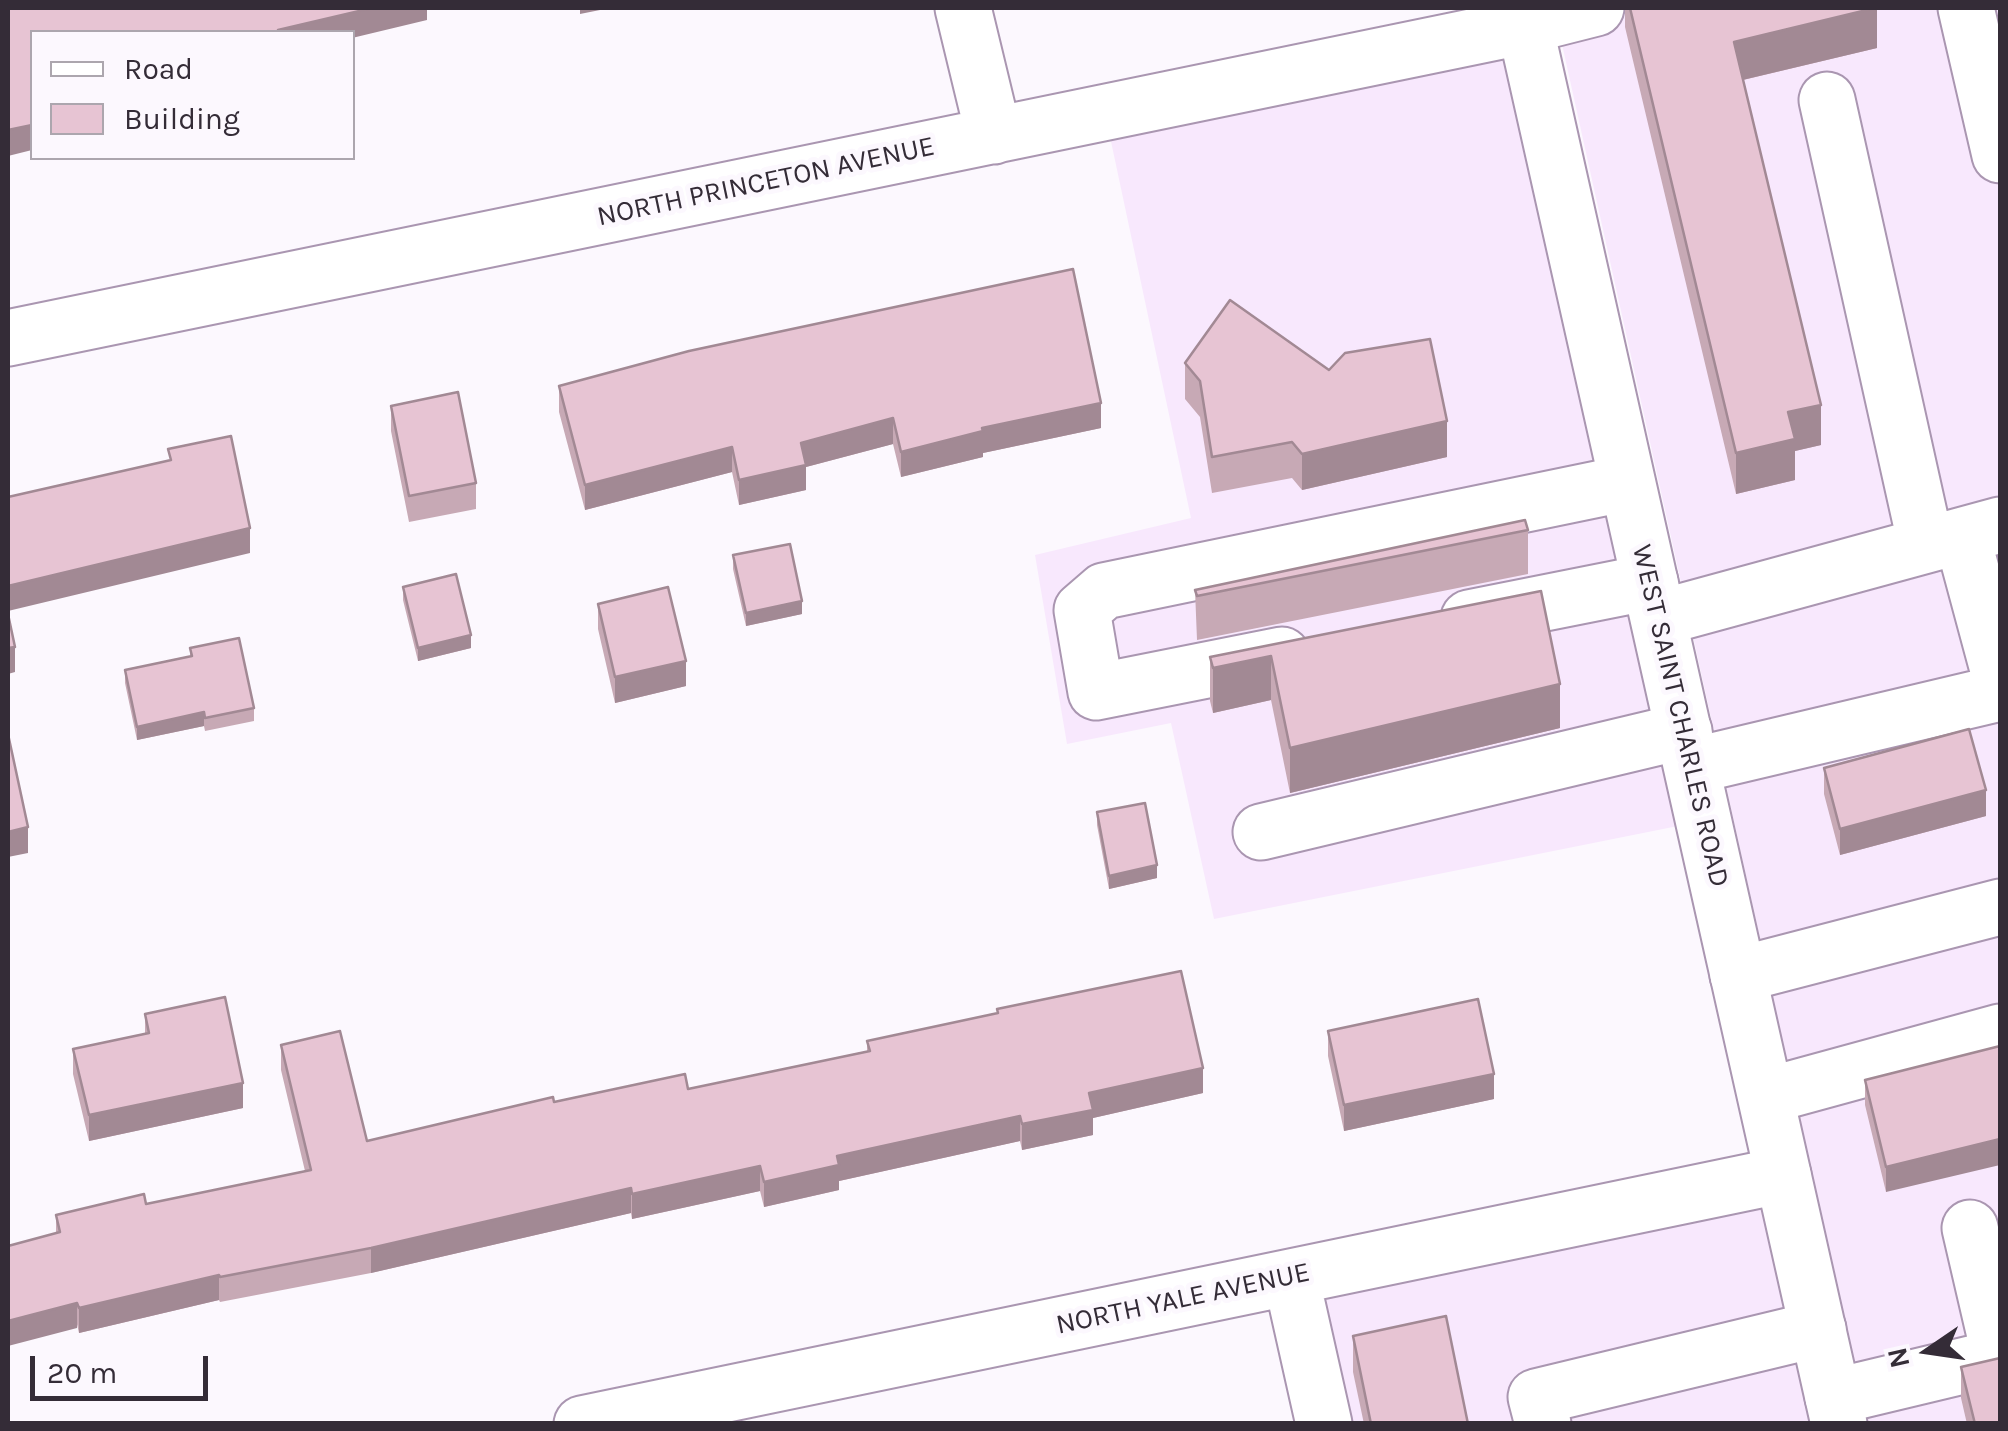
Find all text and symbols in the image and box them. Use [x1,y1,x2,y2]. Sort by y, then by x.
legend [30,30,355,160]
text: Road [124,51,193,87]
text: Building [124,101,240,137]
street label: NORTH PRINCETON AVENUE [594,130,938,234]
street label: WEST SAINT CHARLES ROAD [1624,542,1736,890]
street label: NORTH YALE AVENUE [1053,1256,1313,1342]
north arrow [1878,1301,1978,1401]
scale bar [35,1336,212,1398]
text: N [1880,1344,1917,1371]
text: 20 m [47,1355,117,1391]

